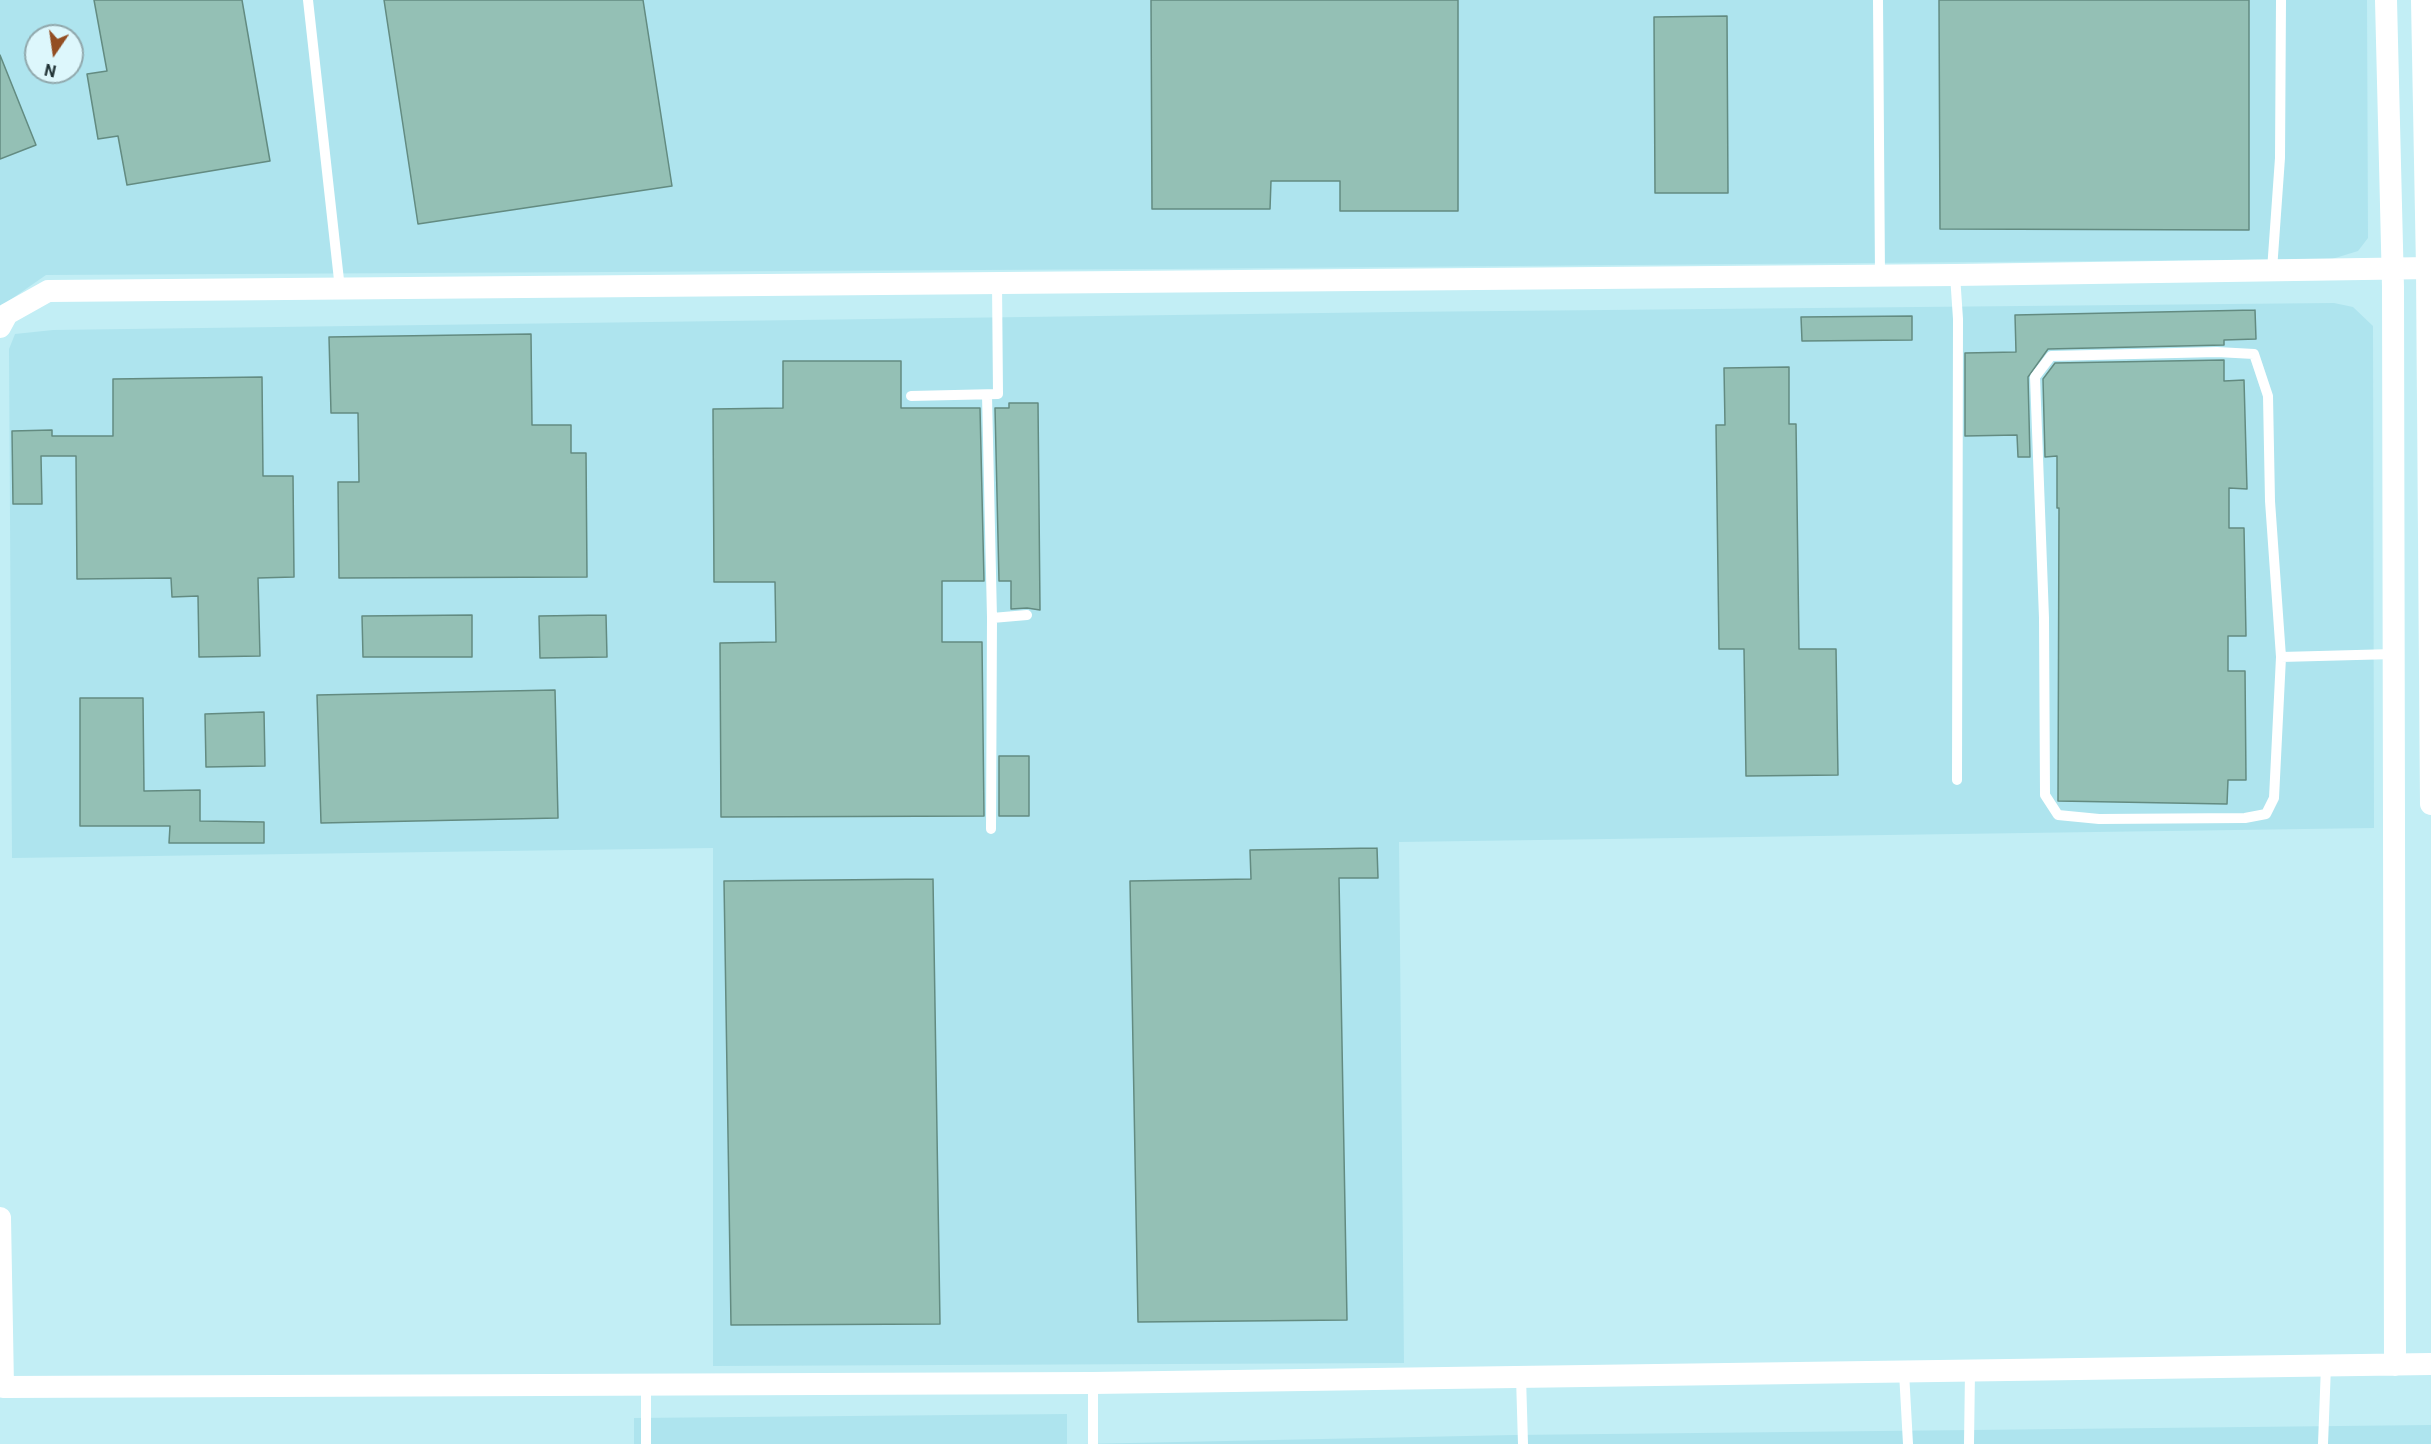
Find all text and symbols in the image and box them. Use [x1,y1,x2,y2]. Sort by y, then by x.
north arrow [24,24,84,84]
text: N [43,60,58,81]

